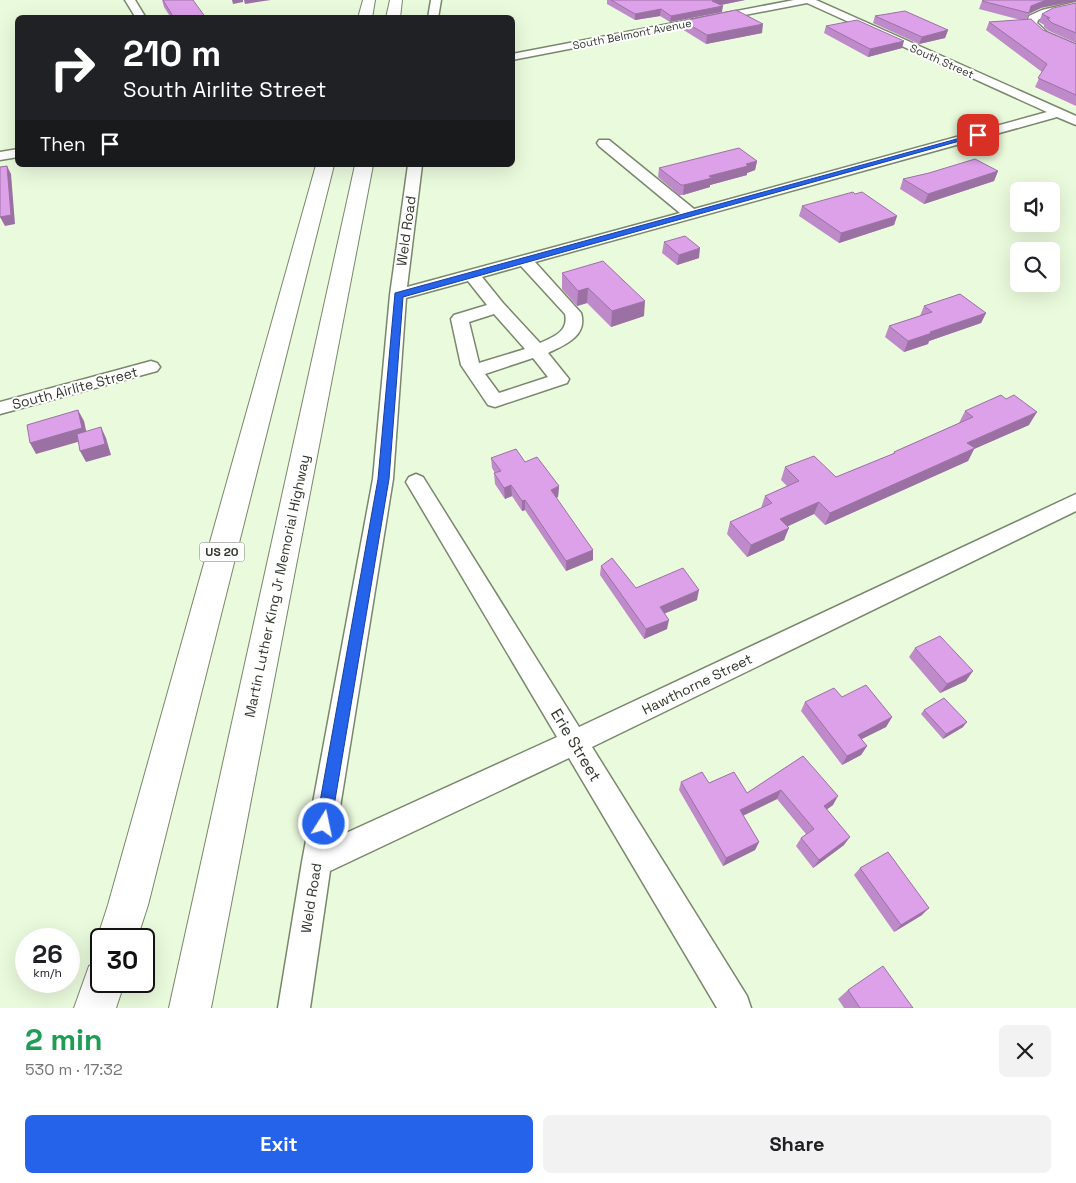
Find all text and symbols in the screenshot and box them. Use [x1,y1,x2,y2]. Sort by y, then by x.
street label: South Belmont Avenue [571,16,693,52]
text: 210 m [123,32,221,76]
icon: right [40,35,105,100]
street label: South Street [908,41,976,81]
text: South Airlite Street [123,75,326,103]
pin [957,114,999,156]
icon: arrive [964,121,992,149]
icon: arrive [96,130,124,158]
text: Then [40,132,86,157]
map controls [1010,182,1060,292]
button: sound [1010,182,1060,232]
street label: Weld Road [392,195,420,267]
button: search [1010,242,1060,292]
street label: South Airlite Street [10,363,140,413]
street label: Martin Luther King Jr Memorial Highway [240,453,314,719]
road number: US 20 [200,542,244,562]
street label: Hawthorne Street [639,649,755,719]
street label: Erie Street [546,705,606,785]
position arrow [297,797,349,849]
street label: Weld Road [297,862,325,934]
speed limit sign: 30 [90,928,155,993]
text: 26 [32,938,63,970]
text: km/h [33,965,62,981]
text: 2 min [25,1020,103,1059]
button: close [999,1025,1051,1077]
text: 530 m · 17:32 [25,1059,123,1080]
button: Exit [25,1115,533,1173]
button: Share [543,1115,1051,1173]

